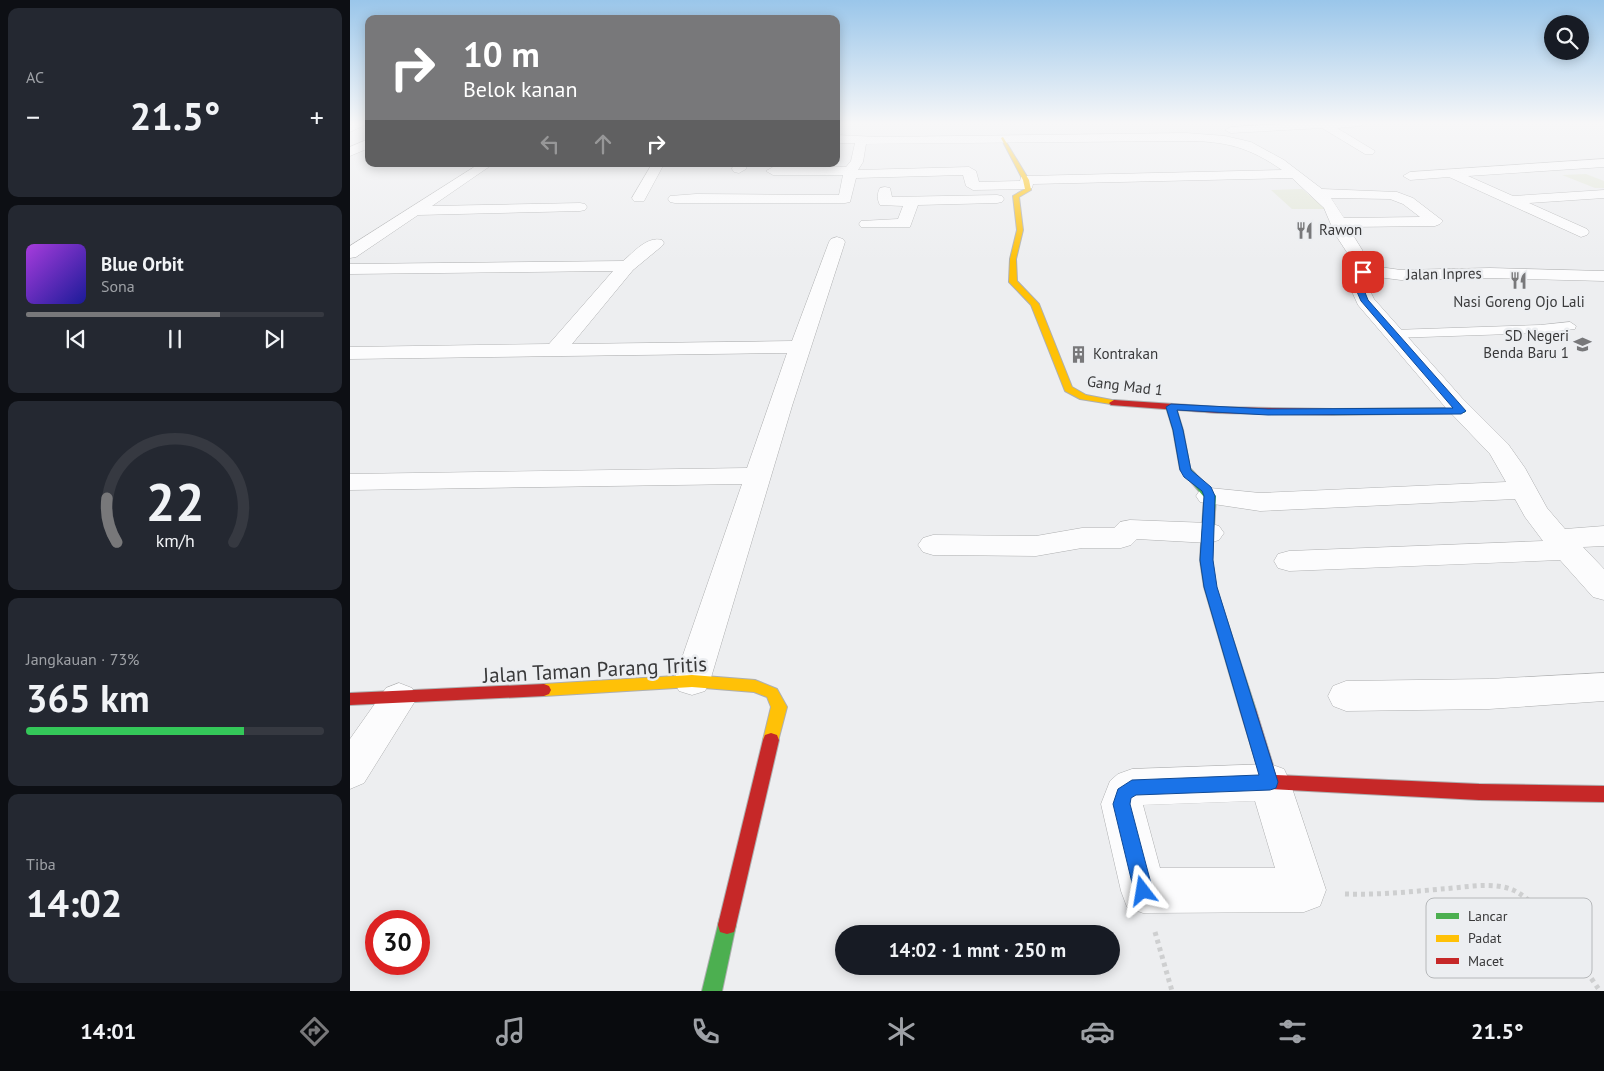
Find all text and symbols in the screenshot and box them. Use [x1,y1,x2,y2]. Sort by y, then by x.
map controls [1544,15,1589,60]
button: search [1544,15,1589,60]
text: 10 m [463,31,540,77]
icon: right [380,35,445,100]
text: AC [26,67,44,87]
text: Belok kanan [463,75,577,103]
text: 21.5° [130,91,220,140]
text: − [26,98,40,135]
text: + [310,98,324,135]
icon: left [536,130,564,158]
icon: ahead [589,130,617,158]
icon: right [642,130,670,158]
restaurant icon: Rawon [1295,220,1315,240]
place label: Rawon [1319,220,1362,239]
pin [1342,251,1384,293]
text: Blue Orbit [101,252,184,276]
icon: arrive [1349,258,1377,286]
street label: Jalan Inpres [1405,263,1482,284]
restaurant icon: Nasi Goreng Ojo Lali [1509,271,1529,291]
text: Sona [101,276,135,296]
place label: Nasi Goreng Ojo Lali [1453,292,1585,311]
icon: previous [62,325,90,353]
icon: pause [161,325,189,353]
icon: next [260,325,288,353]
place label: SD Negeri Benda Baru 1 [1483,326,1569,362]
school or university icon: SD Negeri Benda Baru 1 [1573,335,1593,355]
building icon: Kontrakan [1069,344,1089,364]
place label: Kontrakan [1093,344,1158,363]
street label: Gang Mad 1 [1086,371,1164,400]
text: 22 [146,468,204,535]
text: km/h [155,529,195,552]
text: Jangkauan · 73% [26,649,139,669]
street label: Jalan Taman Parang Tritis [481,650,708,689]
text: 365 km [26,673,150,722]
text: Tiba [26,854,56,874]
position arrow [1116,864,1168,916]
text: 14:02 [26,878,122,927]
legend [1426,898,1592,978]
text: Lancar [1468,907,1508,925]
speed limit sign: 30 [365,910,430,975]
text: Padat [1468,929,1502,947]
text: 14:02 · 1 mnt · 250 m [889,938,1066,962]
text: Macet [1468,952,1504,970]
icon: directions [297,1014,332,1049]
icon: music [493,1014,528,1049]
icon: phone [688,1014,723,1049]
icon: climate [884,1014,919,1049]
icon: car [1080,1014,1115,1049]
icon: filters [1275,1014,1310,1049]
text: 14:01 [80,1017,136,1045]
text: 21.5° [1471,1017,1524,1045]

